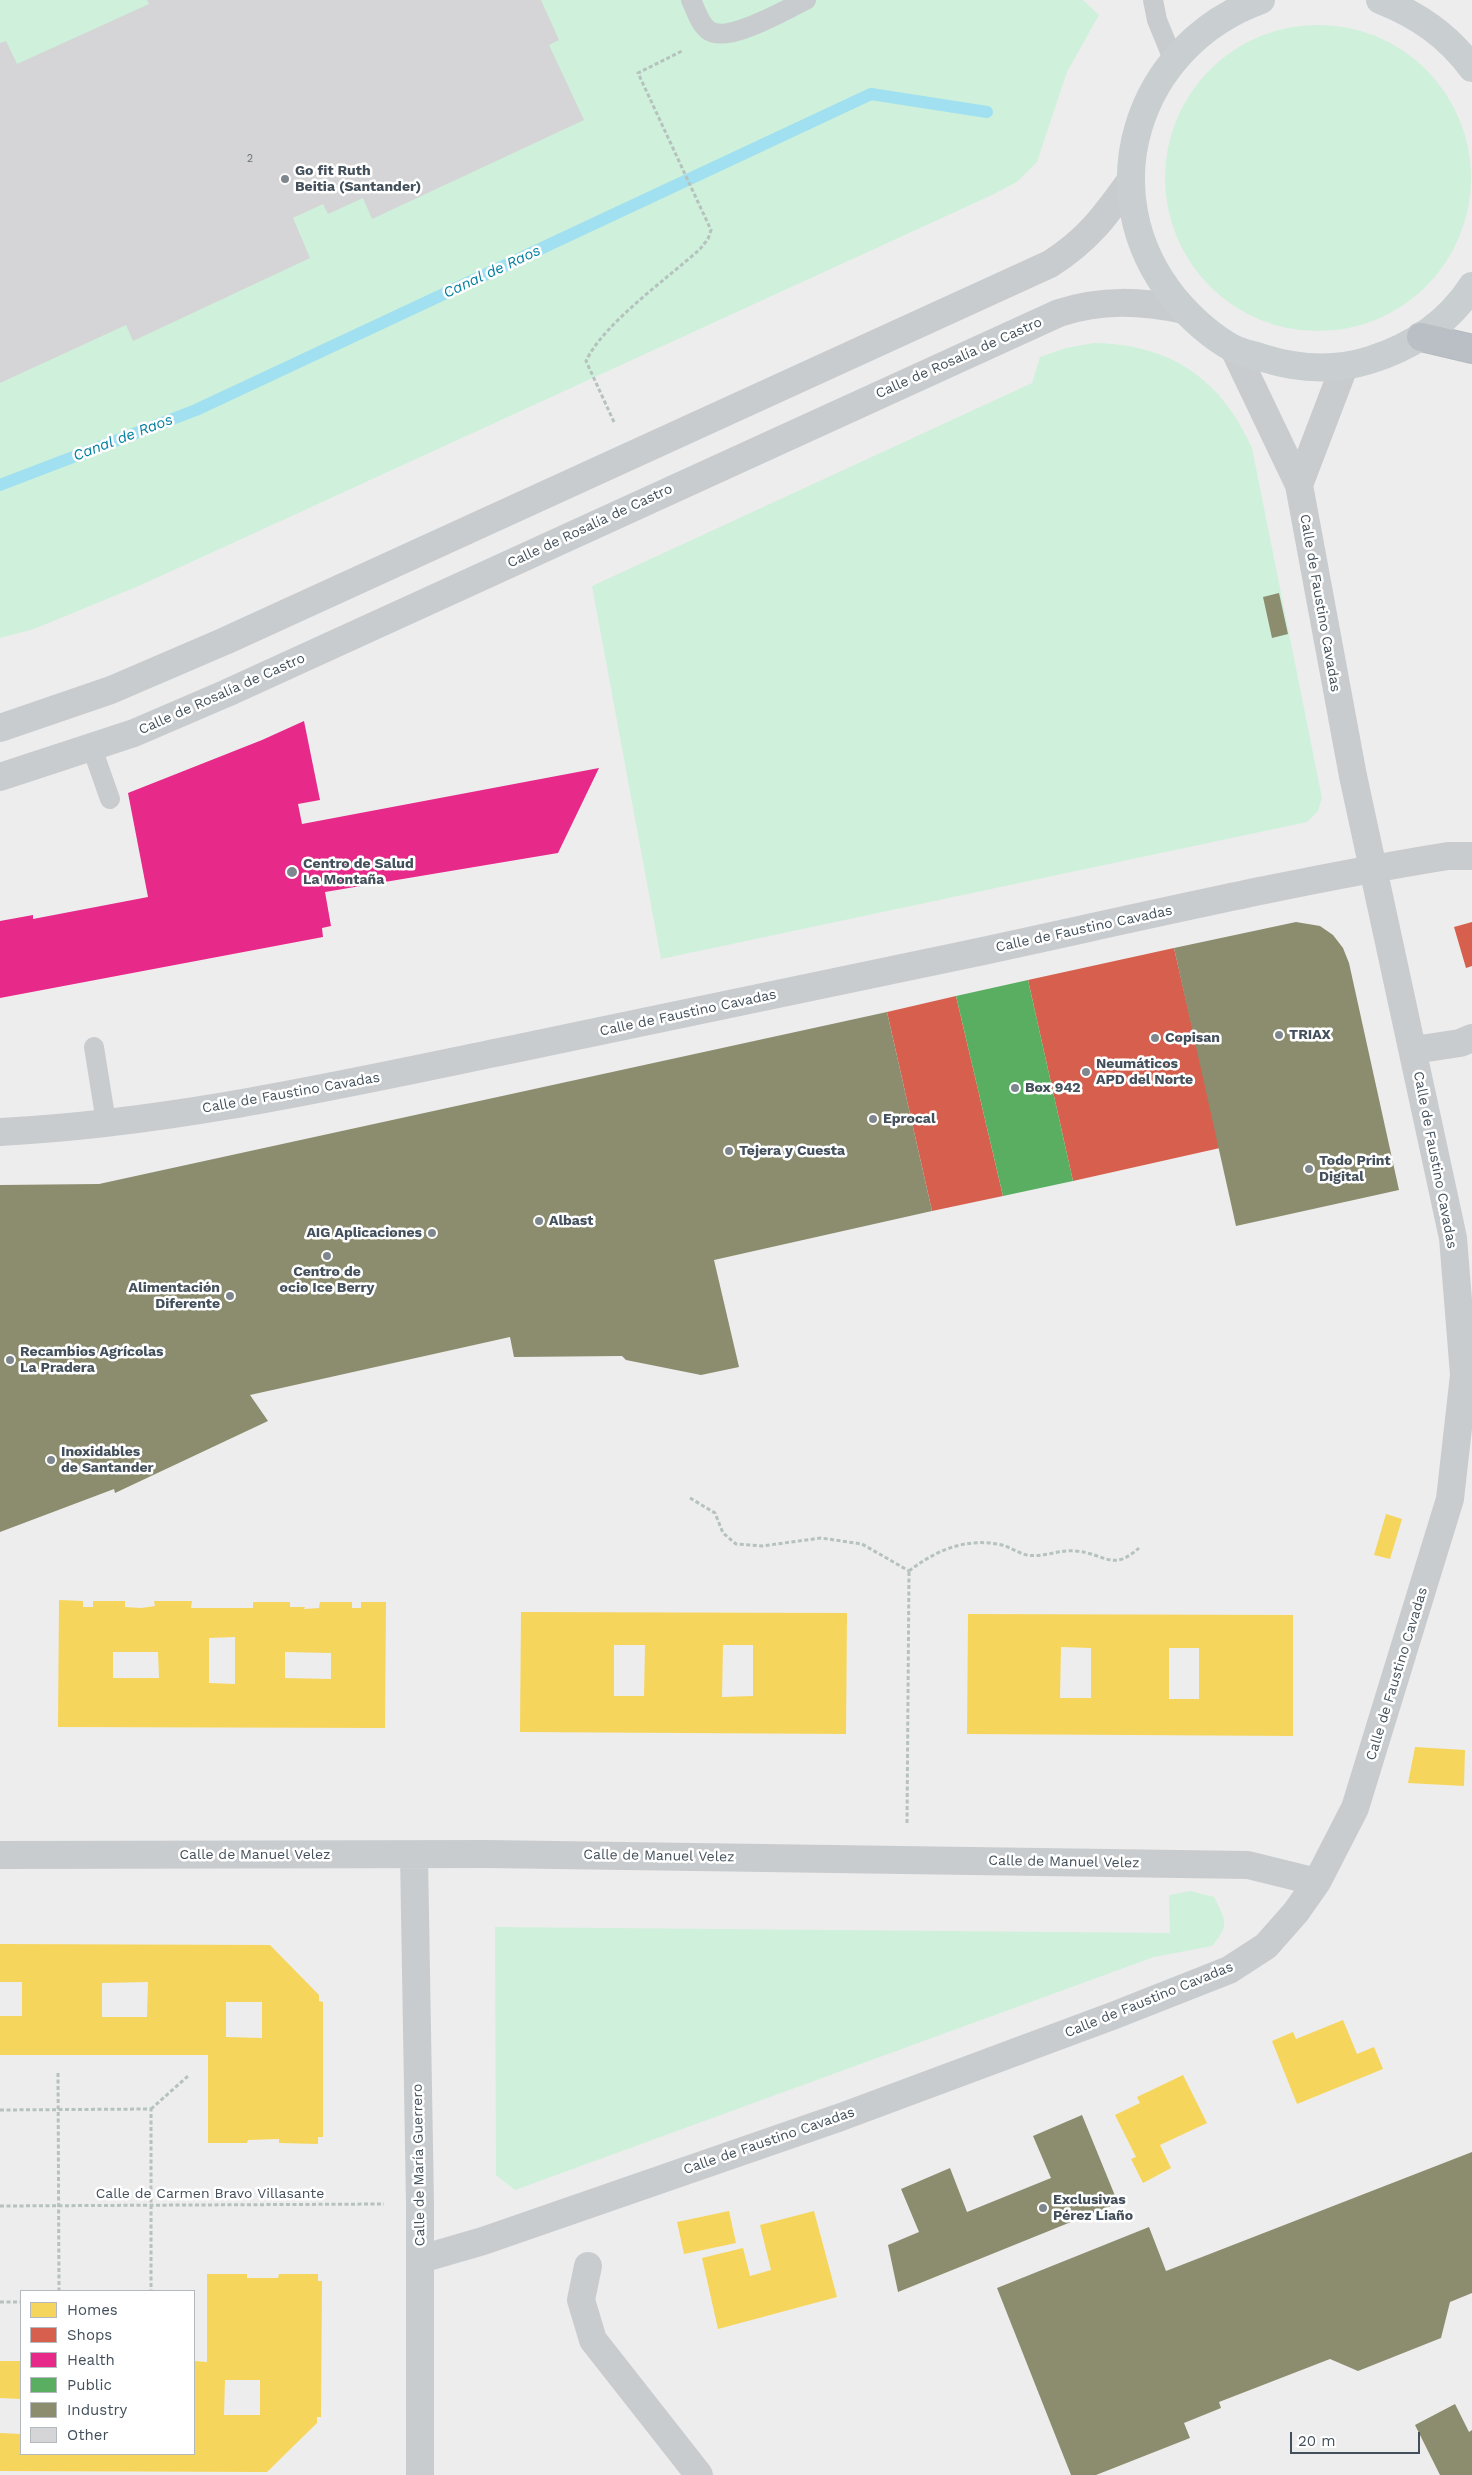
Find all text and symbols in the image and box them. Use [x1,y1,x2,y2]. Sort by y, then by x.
house number: 2 [247,152,253,166]
place label: Go fit Ruth Beitia (Santander) [295,163,421,196]
marker: Go fit Ruth Beitia (Santander) [279,173,291,185]
water label: Canal de Raos [441,242,543,302]
street label: Calle de Rosalía de Castro [873,314,1045,402]
water label: Canal de Raos [71,411,175,465]
street label: Calle de Rosalía de Castro [505,480,675,572]
street label: Calle de Faustino Cavadas [1296,513,1344,693]
street label: Calle de Rosalía de Castro [136,650,308,738]
place label: Centro de Salud La Montaña [303,856,414,889]
marker: Centro de Salud La Montaña [285,865,299,879]
street label: Calle de Faustino Cavadas [994,902,1174,956]
street label: Calle de Faustino Cavadas [598,986,778,1040]
place label: TRIAX [1289,1027,1331,1043]
marker: TRIAX [1273,1029,1285,1041]
place label: Copisan [1165,1030,1220,1046]
marker: Copisan [1149,1032,1161,1044]
place label: Neumáticos APD del Norte [1096,1056,1193,1088]
marker: Neumáticos APD del Norte [1080,1066,1092,1078]
street label: Calle de Faustino Cavadas [201,1069,381,1117]
street label: Calle de Faustino Cavadas [1410,1070,1460,1250]
place label: Box 942 [1025,1080,1081,1096]
marker: Box 942 [1009,1082,1021,1094]
place label: Eprocal [883,1111,936,1127]
marker: Eprocal [867,1113,879,1125]
place label: Tejera y Cuesta [739,1143,845,1159]
marker: Tejera y Cuesta [723,1145,735,1157]
place label: Todo Print Digital [1319,1153,1391,1186]
marker: Todo Print Digital [1303,1163,1315,1175]
place label: Albast [549,1213,593,1229]
marker: Albast [533,1215,545,1227]
place label: AIG Aplicaciones [306,1225,422,1241]
marker: AIG Aplicaciones [426,1227,438,1239]
marker: Centro de ocio Ice Berry [321,1250,333,1262]
place label: Centro de ocio Ice Berry [280,1264,374,1296]
place label: Alimentación Diferente [129,1280,220,1312]
marker: Alimentación Diferente [224,1290,236,1302]
place label: Recambios Agrícolas La Pradera [20,1344,164,1376]
marker: Recambios Agrícolas La Pradera [4,1354,16,1366]
place label: Inoxidables de Santander [61,1444,154,1476]
marker: Inoxidables de Santander [45,1454,57,1466]
street label: Calle de Faustino Cavadas [1363,1585,1431,1763]
street label: Calle de Manuel Velez [583,1846,735,1866]
street label: Calle de Manuel Velez [179,1847,331,1863]
street label: Calle de Manuel Velez [988,1852,1140,1872]
street label: Calle de Faustino Cavadas [1062,1958,1236,2042]
street label: Calle de María Guerrero [409,2084,429,2246]
street label: Calle de Faustino Cavadas [681,2104,857,2178]
street label: Calle de Carmen Bravo Villasante [96,2186,324,2202]
place label: Exclusivas Pérez Liaño [1053,2192,1133,2224]
marker: Exclusivas Pérez Liaño [1037,2202,1049,2214]
legend [20,2290,195,2455]
text: Homes [67,2301,118,2319]
text: Shops [67,2326,112,2344]
text: Health [67,2351,115,2369]
text: Public [67,2376,112,2394]
text: Industry [67,2401,127,2419]
scale bar [1292,2422,1422,2454]
text: Other [67,2426,109,2444]
text: 20 m [1298,2432,1336,2450]

